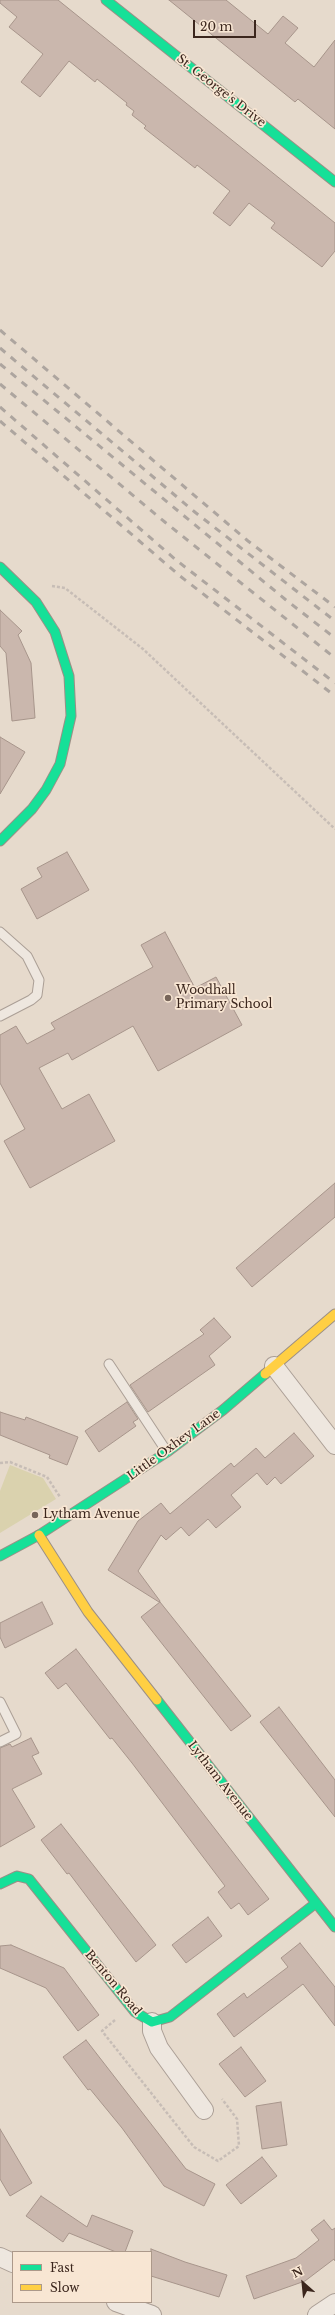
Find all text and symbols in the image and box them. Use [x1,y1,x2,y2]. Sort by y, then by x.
scale bar [195,12,258,38]
text: 20 m [200,19,232,34]
street label: St. George's Drive [174,52,268,130]
place label: Woodhall Primary School [176,984,272,1012]
marker: Woodhall Primary School [163,993,173,1003]
street label: Little Oxhey Lane [125,1407,223,1483]
place label: Lytham Avenue [43,1508,140,1522]
marker: Lytham Avenue [30,1510,40,1520]
street label: Lytham Avenue [184,1738,256,1824]
street label: Benton Road [82,1948,144,2018]
legend [12,2251,152,2303]
text: Fast [50,2260,74,2275]
north arrow [283,2263,323,2303]
text: N [290,2264,305,2281]
text: Slow [50,2280,79,2295]

